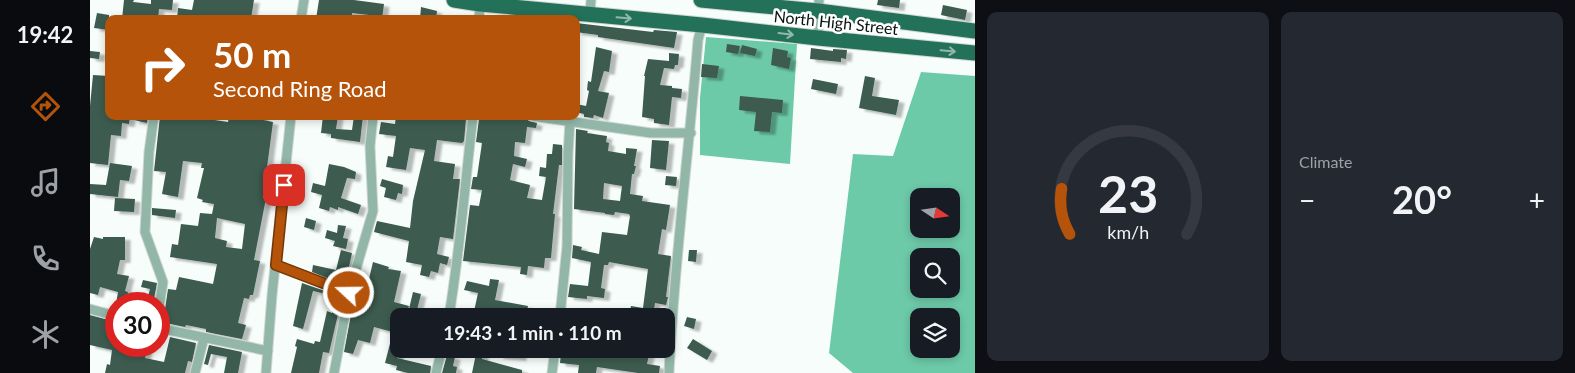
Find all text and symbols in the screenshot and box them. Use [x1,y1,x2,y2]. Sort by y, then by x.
street label: North High Street [773,6,899,38]
one-way arrow [616,13,632,22]
text: 19:42 [17,21,73,48]
one-way arrow [778,29,794,39]
text: 50 m [213,33,291,75]
icon: right [130,35,195,100]
one-way arrow [939,46,955,55]
text: Second Ring Road [213,75,387,102]
icon: directions [28,89,63,124]
text: Climate [1299,152,1352,171]
text: 23 [1098,162,1158,224]
pin [263,164,305,206]
icon: music [28,165,63,200]
icon: arrive [270,171,298,199]
text: 20° [1392,176,1452,222]
text: − [1299,183,1315,217]
text: + [1529,183,1545,217]
north arrow [910,188,960,238]
map controls [910,188,960,358]
text: km/h [1107,221,1149,243]
icon: phone [28,241,63,276]
button: search [910,248,960,298]
position arrow [322,266,374,318]
speed limit sign: 30 [105,292,170,357]
button: layers [910,308,960,358]
icon: climate [28,317,63,352]
text: 19:43 · 1 min · 110 m [443,321,622,344]

